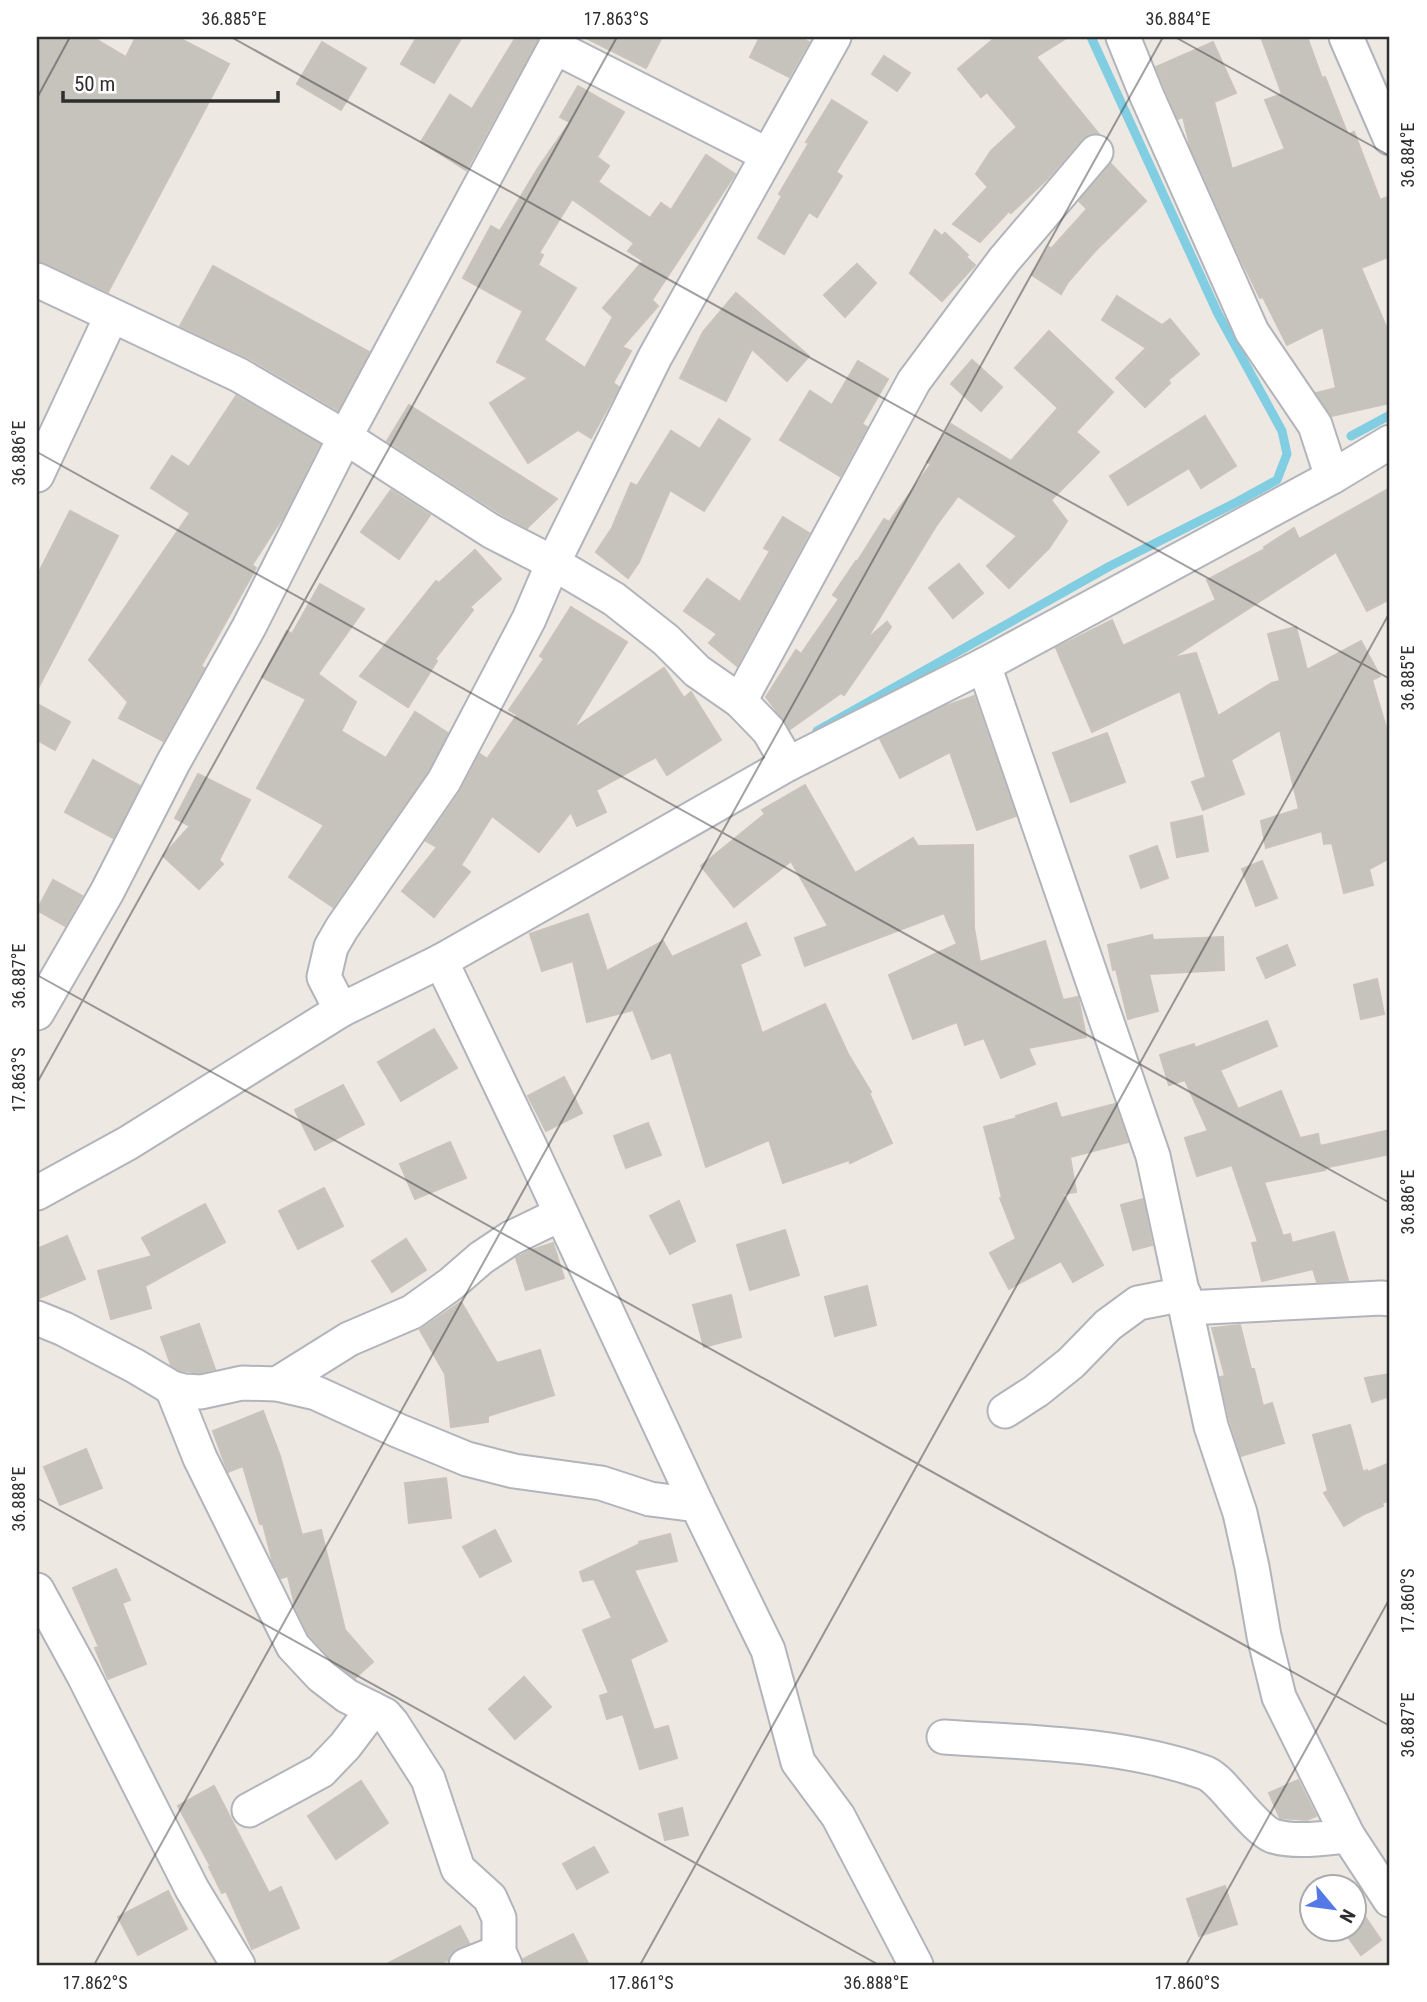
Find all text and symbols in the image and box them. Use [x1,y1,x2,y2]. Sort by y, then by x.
text: 36.885°E [202,8,266,29]
text: 17.863°S [583,8,649,29]
text: 36.884°E [1146,8,1210,29]
scale bar [63,60,278,104]
text: 50 m [74,72,115,96]
text: 36.884°E [1397,123,1418,187]
text: 36.886°E [8,421,29,485]
text: 36.885°E [1397,646,1418,710]
text: 36.887°E [8,944,29,1008]
text: 17.863°S [8,1047,29,1113]
text: 36.886°E [1397,1170,1418,1234]
text: 36.888°E [8,1467,29,1531]
text: 17.860°S [1397,1568,1418,1634]
text: 36.887°E [1397,1693,1418,1757]
north arrow [1298,1872,1368,1942]
text: N [1335,1905,1360,1927]
text: 17.862°S [62,1972,128,1993]
text: 17.861°S [608,1972,674,1993]
text: 36.888°E [844,1972,908,1993]
text: 17.860°S [1154,1972,1220,1993]

